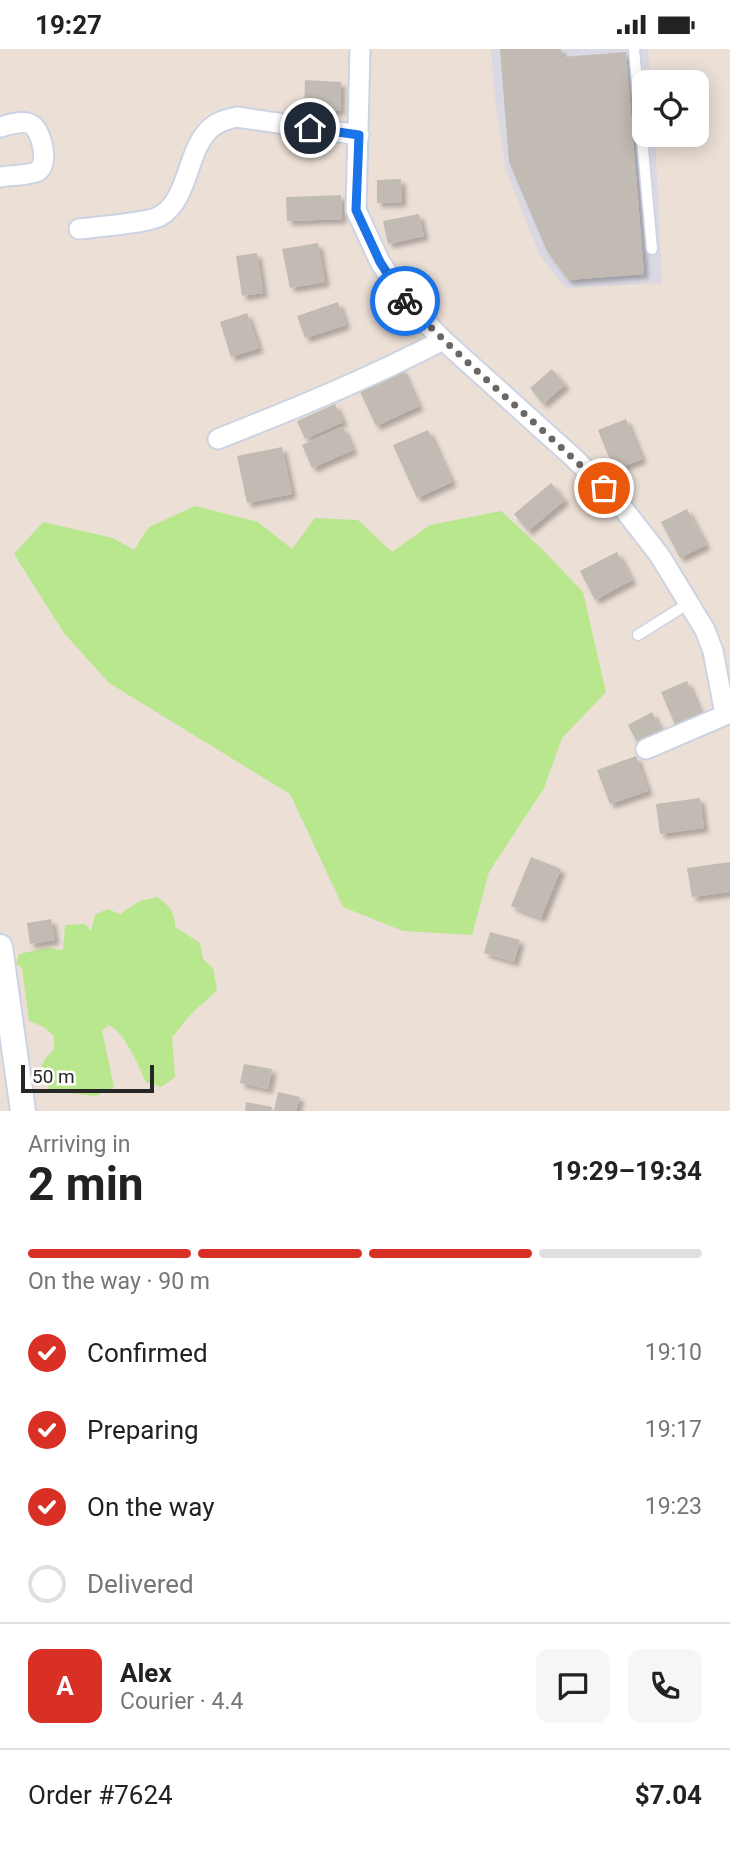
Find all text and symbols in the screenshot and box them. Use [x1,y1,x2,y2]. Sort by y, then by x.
text: 19:27 [35,10,102,40]
map controls [632,70,709,147]
button: locate [632,70,709,147]
pin [280,98,340,158]
icon: home [291,109,329,147]
courier [370,266,440,336]
icon: bike [386,282,424,320]
pin [574,458,634,518]
icon: bag [585,469,623,507]
scale bar [21,1062,154,1094]
text: 50 m [32,1065,75,1088]
text: Arriving in [28,1131,131,1158]
text: 19:29–19:34 [552,1156,702,1186]
text: 2 min [28,1157,144,1211]
text: On the way · 90 m [28,1268,210,1295]
icon: check [28,1334,66,1372]
text: Confirmed [87,1338,208,1368]
text: 19:10 [645,1339,702,1366]
icon: check [28,1411,66,1449]
text: Preparing [87,1415,199,1445]
text: 19:17 [645,1416,702,1443]
icon: check [28,1488,66,1526]
text: On the way [87,1492,215,1522]
text: 19:23 [645,1493,702,1520]
text: Delivered [87,1569,194,1599]
button: chat [536,1649,610,1723]
button: phone [628,1649,702,1723]
text: Alex [120,1658,172,1688]
text: A [56,1671,74,1701]
text: Courier · 4.4 [120,1688,243,1715]
text: Order #7624 [28,1780,173,1810]
text: $7.04 [635,1780,702,1810]

